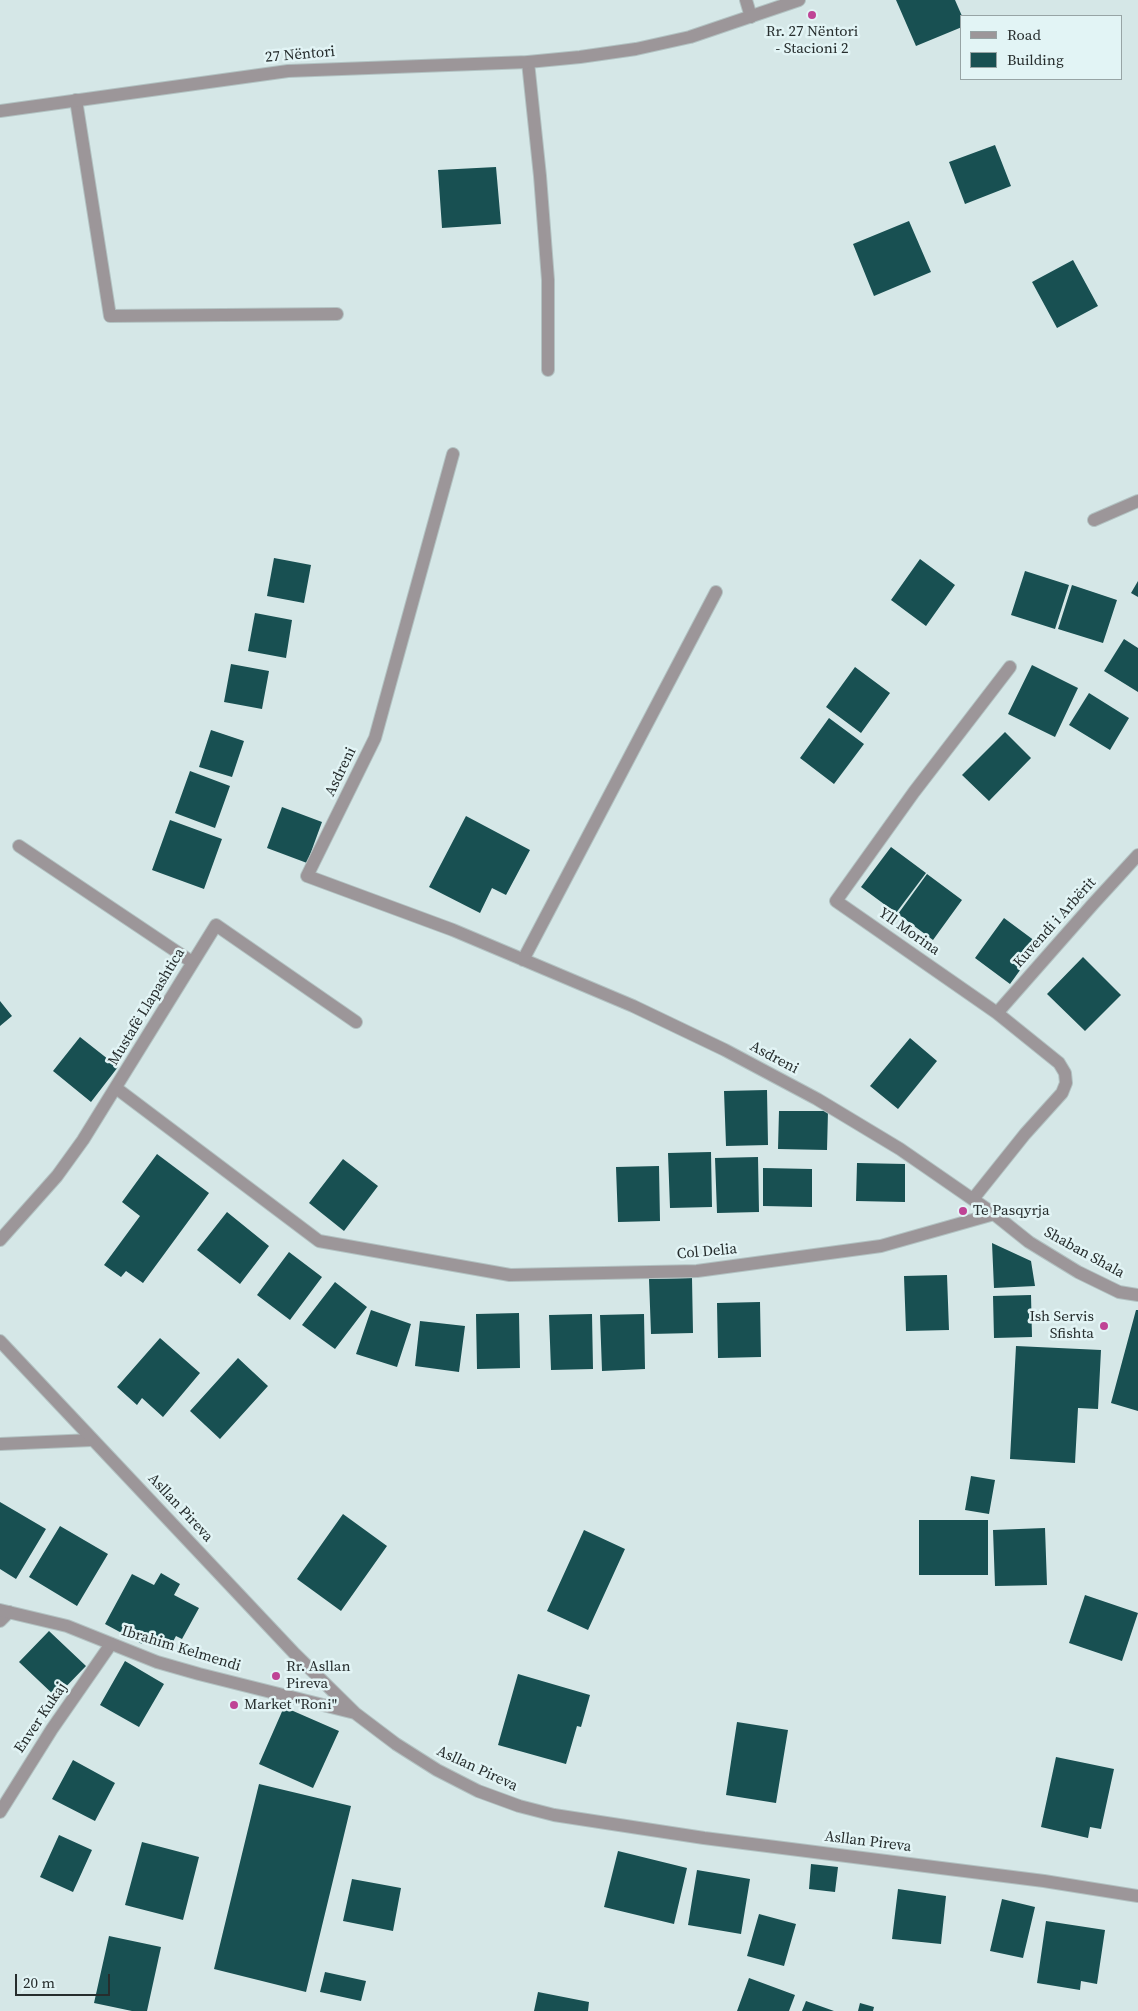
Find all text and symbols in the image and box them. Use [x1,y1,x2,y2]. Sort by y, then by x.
marker: Rr. 27 Nëntori - Stacioni 2 [806,9,818,21]
legend [960,15,1123,80]
place label: Rr. 27 Nëntori - Stacioni 2 [766,23,858,58]
text: Road [1007,24,1041,45]
street label: 27 Nëntori [264,43,336,67]
text: Building [1007,49,1064,70]
street label: Asdreni [321,745,361,799]
street label: Kuvendi i Arbërit [1010,874,1100,972]
street label: Yll Morina [875,904,943,960]
street label: Mustafë Llapashtica [105,945,189,1069]
street label: Asdreni [747,1038,801,1078]
place label: Te Pasqyrja [973,1202,1050,1220]
marker: Te Pasqyrja [957,1205,969,1217]
street label: Shaban Shala [1041,1224,1127,1282]
street label: Col Delia [676,1240,738,1264]
place label: Ish Servis Sfishta [1029,1308,1094,1343]
marker: Ish Servis Sfishta [1098,1320,1110,1332]
street label: Asllan Pireva [144,1470,216,1546]
street label: Ibrahim Kelmendi [119,1622,243,1676]
place label: Rr. Asllan Pireva [286,1658,350,1693]
marker: Rr. Asllan Pireva [270,1670,282,1682]
street label: Enver Kukaj [11,1679,71,1757]
place label: Market "Roni" [244,1696,337,1714]
marker: Market "Roni" [228,1699,240,1711]
street label: Asllan Pireva [434,1742,520,1796]
street label: Asllan Pireva [824,1828,912,1856]
scale bar [18,1964,112,1996]
text: 20 m [23,1972,55,1993]

